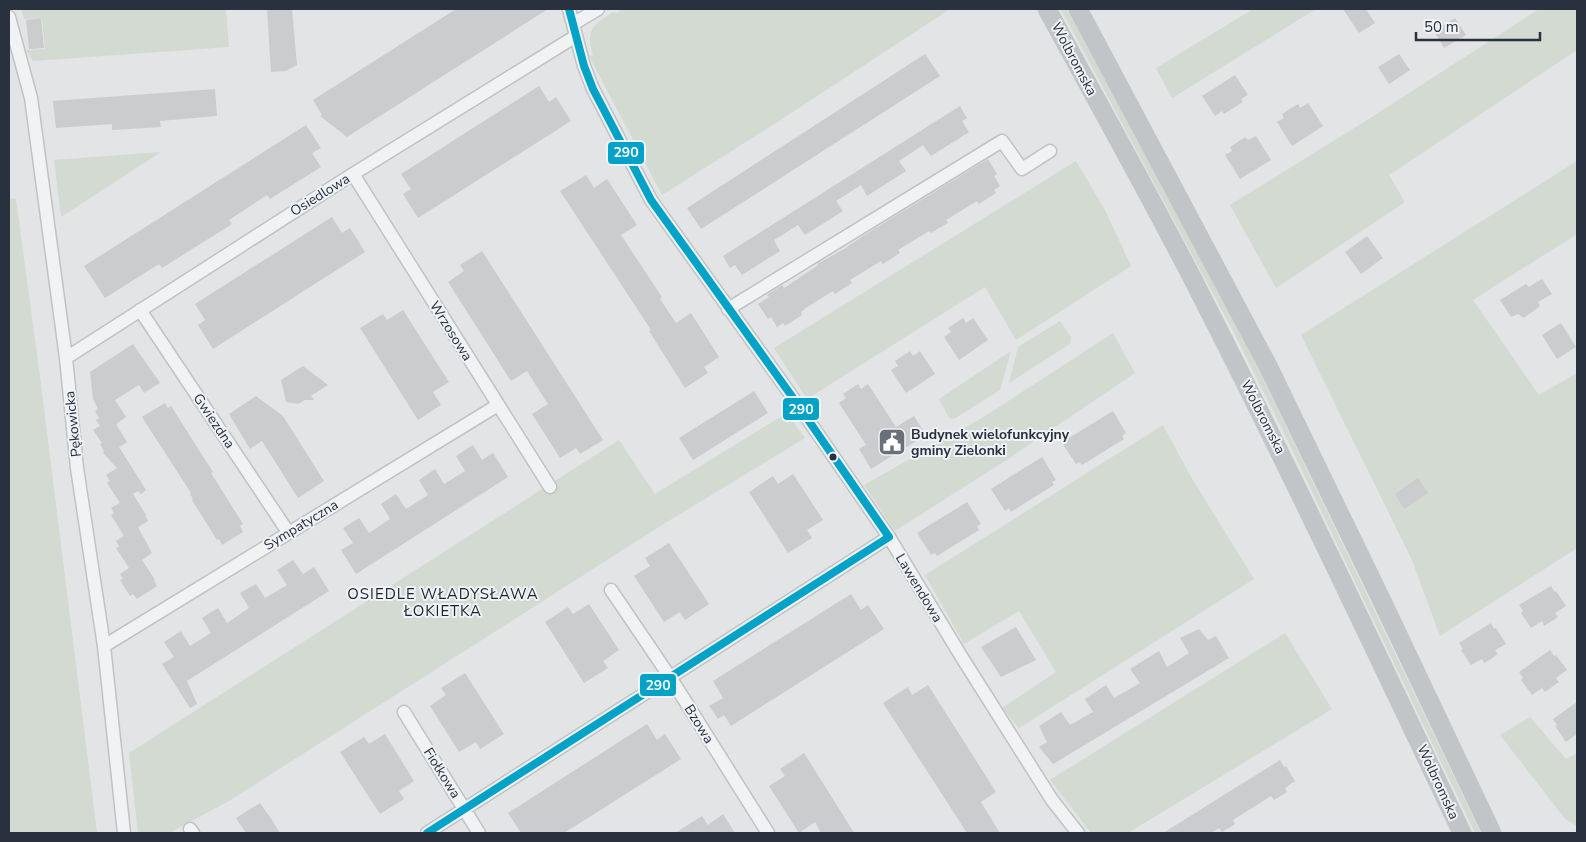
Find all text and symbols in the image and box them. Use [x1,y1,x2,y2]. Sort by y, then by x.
scale bar [1416,10,1540,42]
text: 50 m [1424,17,1459,37]
street label: Wolbromska [1047,19,1101,99]
line badge: 290 [607,141,645,165]
text: 290 [613,143,639,162]
street label: Osiedlowa [286,169,354,221]
street label: Wrzosowa [425,297,477,365]
street label: Wolbromska [1236,377,1290,457]
street label: Pękowicka [60,390,86,458]
street label: Gwiezdna [189,390,239,452]
line badge: 290 [782,397,820,421]
text: 290 [788,400,814,419]
place label: Budynek wielofunkcyjny gminy Zielonki [911,425,1070,460]
public building icon: Budynek wielofunkcyjny gminy Zielonki [877,427,907,457]
unlabelled marker [828,452,838,462]
street label: Sympatyczna [260,495,342,555]
street label: Lawendowa [891,550,947,626]
district label: OSIEDLE WŁADYSŁAWA ŁOKIETKA [347,584,539,621]
line badge: 290 [639,673,677,697]
text: 290 [645,676,671,695]
street label: Bzowa [680,701,718,747]
street label: Wolbromska [1412,742,1464,822]
street label: Fiołkowa [419,744,465,802]

